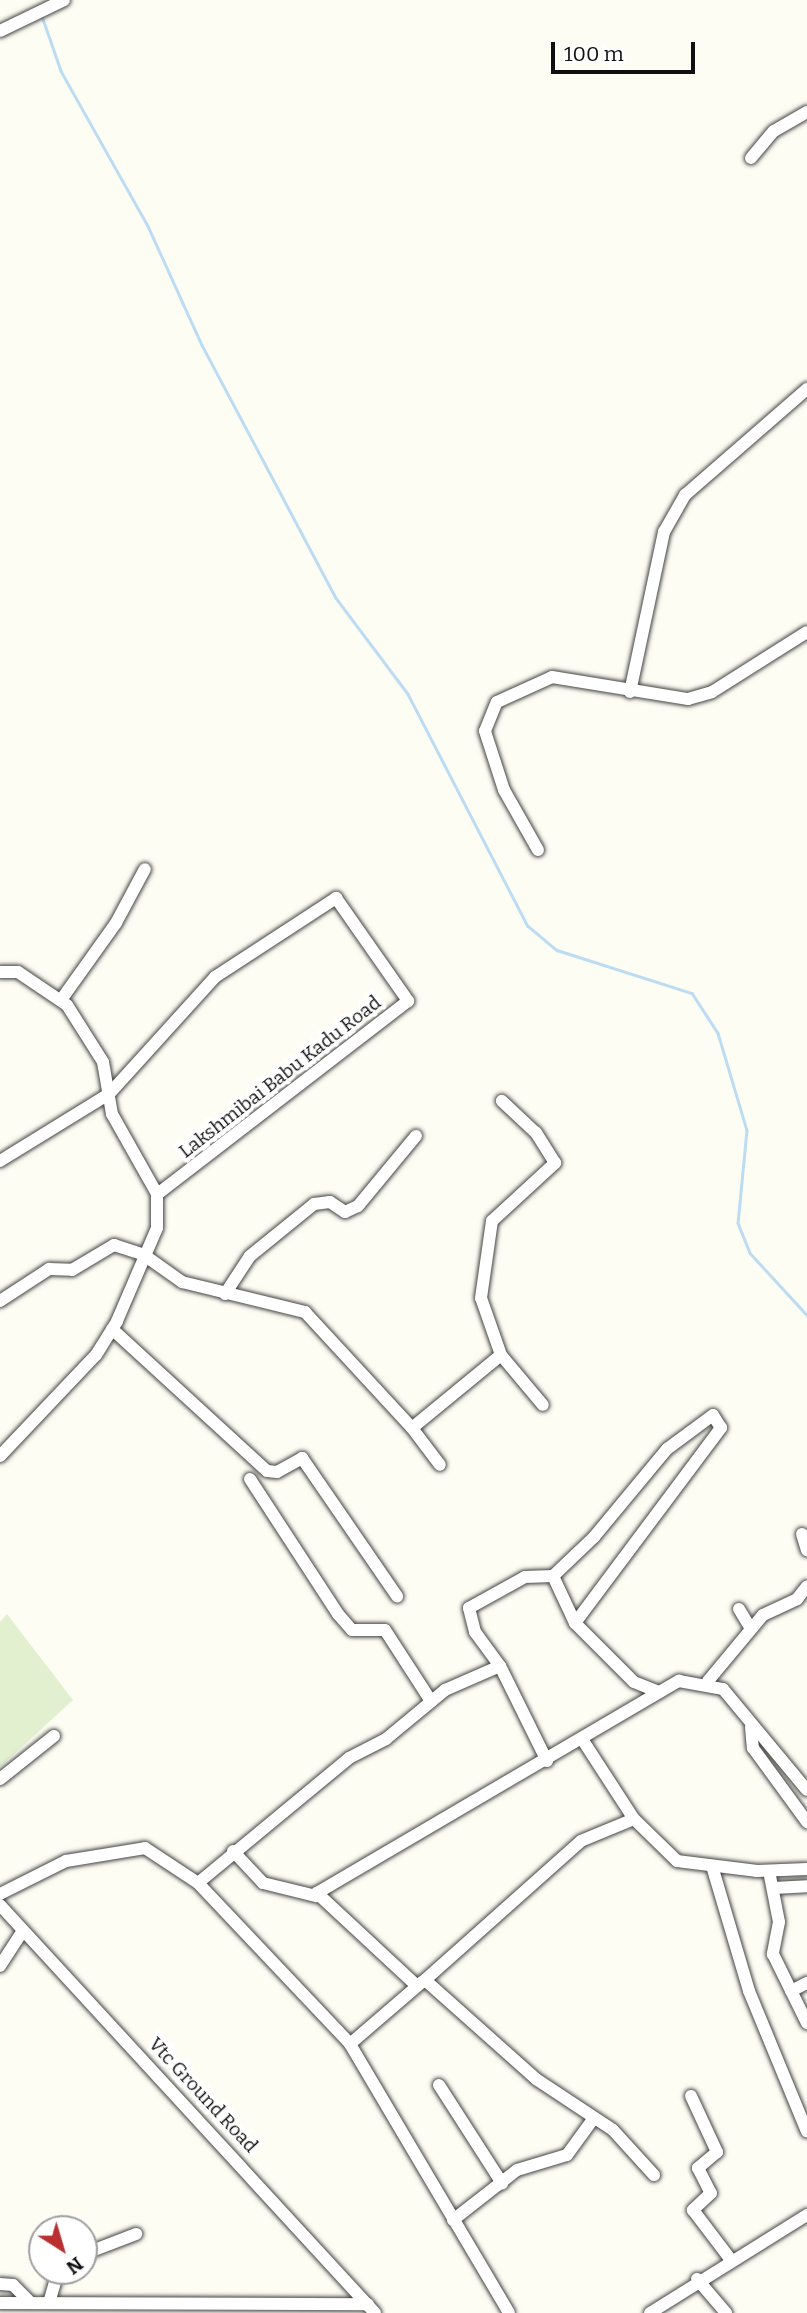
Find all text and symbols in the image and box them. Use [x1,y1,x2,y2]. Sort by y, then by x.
scale bar [555,28,698,72]
text: 100 m [564,41,624,67]
street label: Lakshmibai Babu Kadu Road [175,991,385,1163]
street label: Vtc Ground Road [144,2033,262,2157]
north arrow [28,2215,98,2285]
text: N [62,2252,88,2279]

